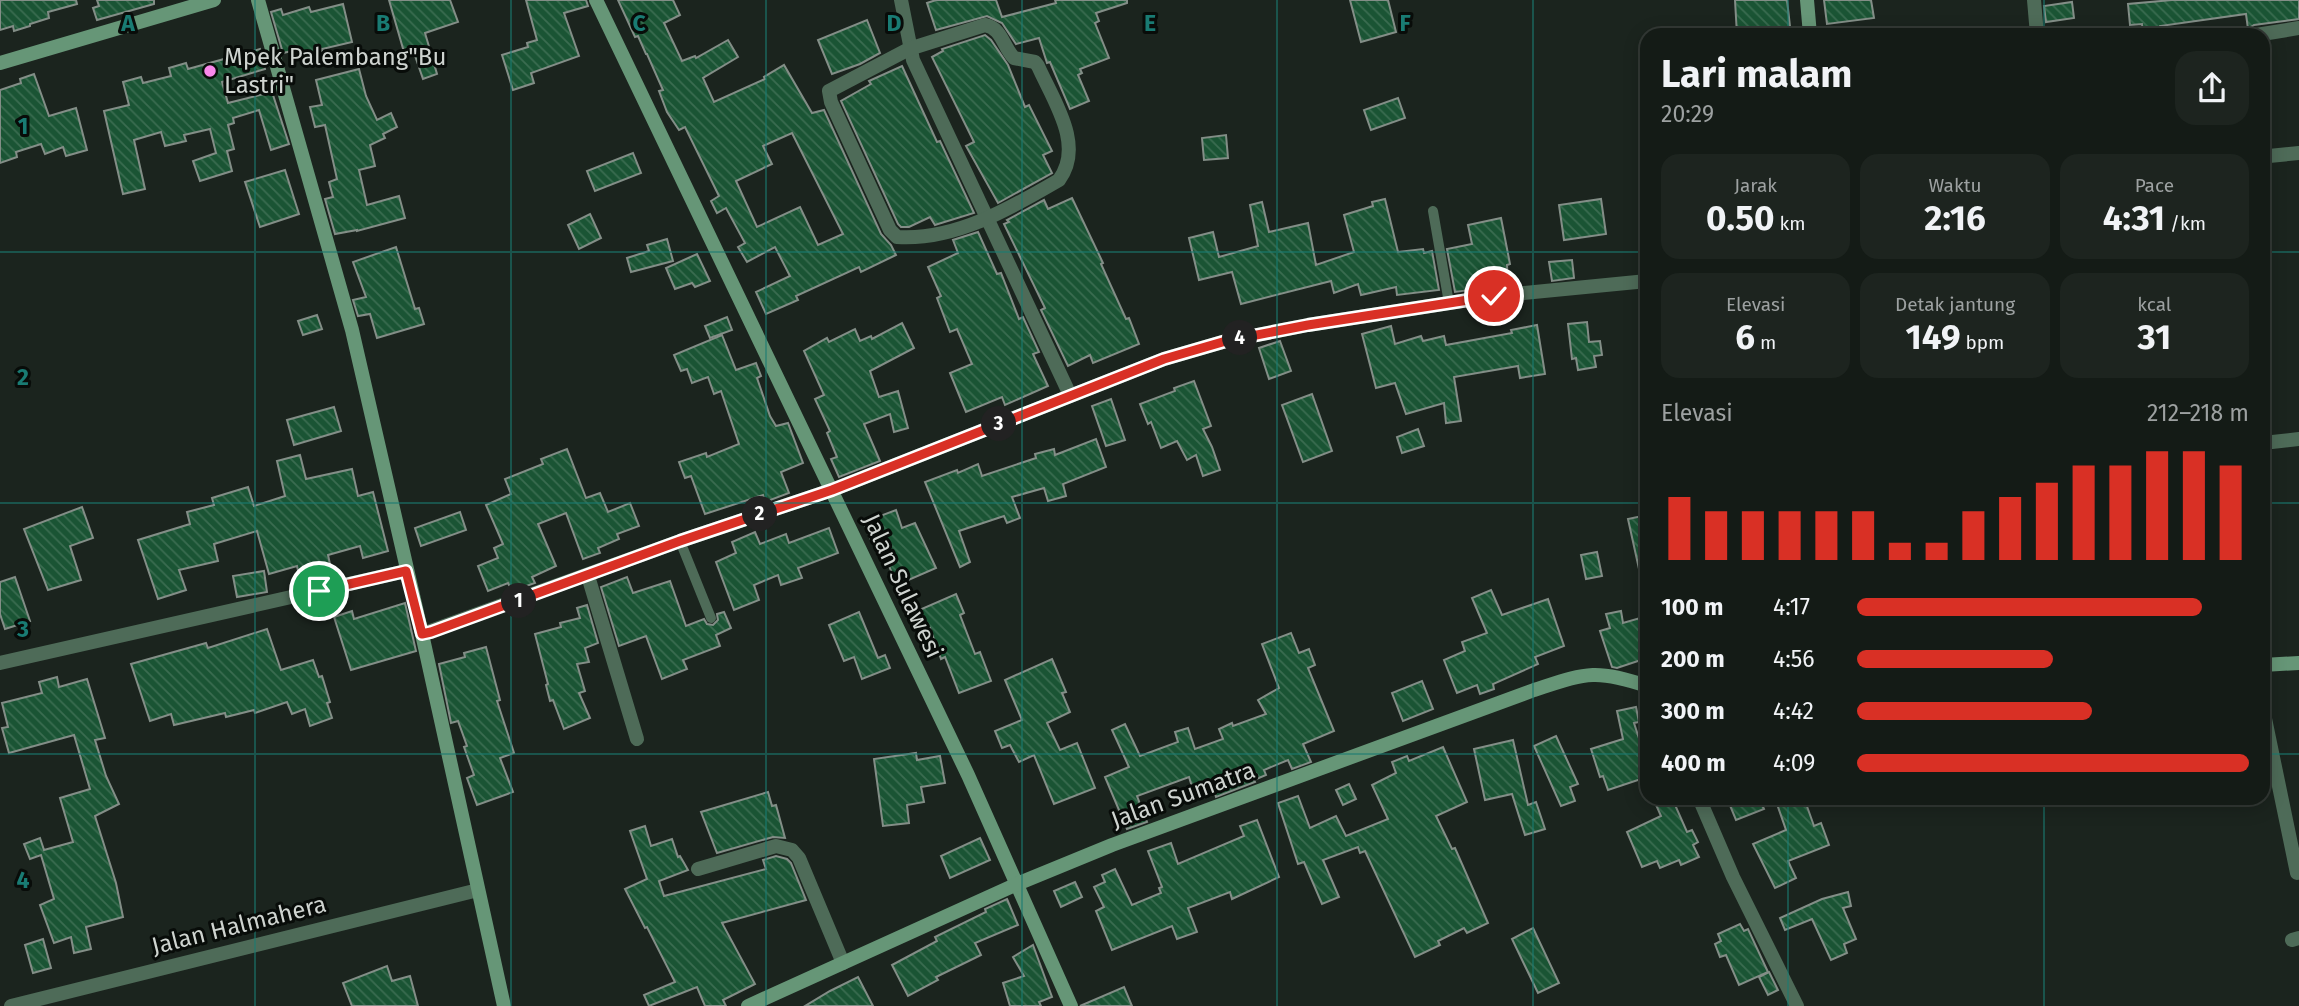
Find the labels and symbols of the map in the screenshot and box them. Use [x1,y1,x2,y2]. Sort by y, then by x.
text: A [120,9,135,37]
text: B [376,9,390,37]
text: C [632,9,646,37]
text: D [887,9,902,37]
text: E [1144,9,1156,37]
text: F [1399,9,1411,37]
place label: Mpek Palembang"Bu Lastri" [224,43,446,99]
marker: Mpek Palembang"Bu Lastri" [202,63,218,79]
text: 1 [18,112,28,140]
pin [1464,266,1524,326]
pin: 4 [1222,320,1258,356]
text: 2 [17,363,29,391]
pin: 3 [982,406,1016,442]
pin: 2 [742,496,778,532]
street label: Jalan Sulawesi [857,510,949,662]
pin [289,561,349,621]
pin: 1 [502,584,536,618]
text: 3 [16,615,29,643]
street label: Jalan Sumatra [1107,756,1259,834]
text: 4 [17,866,30,894]
street label: Jalan Halmahera [149,890,329,960]

